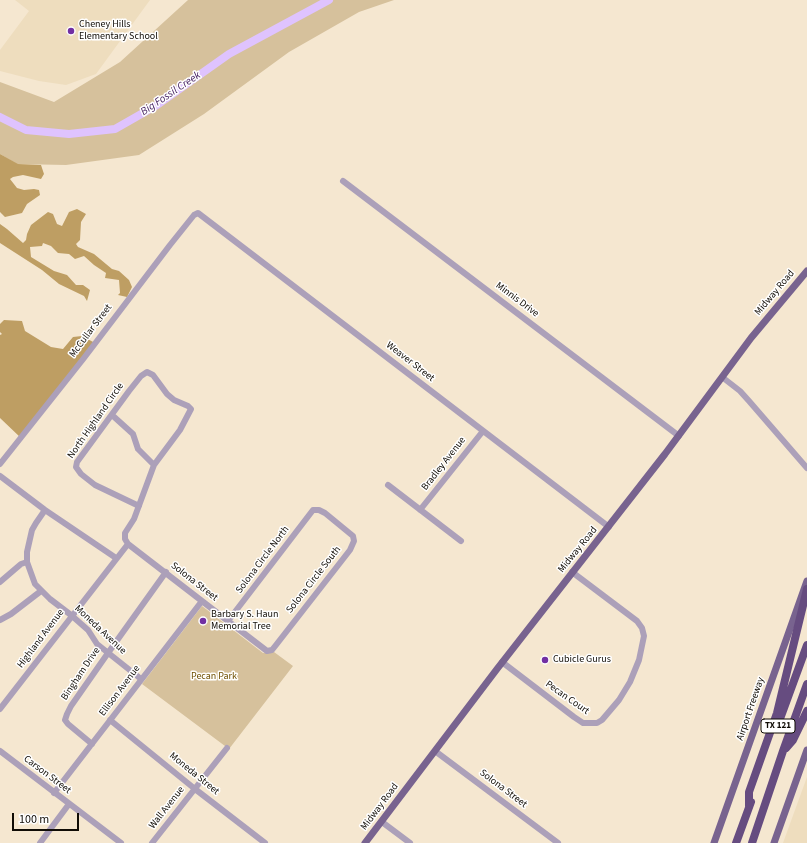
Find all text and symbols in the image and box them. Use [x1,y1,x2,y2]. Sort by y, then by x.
place label: Cheney Hills Elementary School [79,19,158,42]
marker: Cheney Hills Elementary School [66,26,76,36]
water label: Big Fossil Creek [138,69,204,119]
street label: Midway Road [753,268,797,318]
street label: Minnis Drive [493,280,541,320]
street label: McCullar Street [67,302,115,360]
street label: Weaver Street [384,339,436,385]
street label: North Highland Circle [65,381,127,461]
street label: Bradley Avenue [419,435,469,493]
street label: Solona Circle North [234,524,292,596]
street label: Midway Road [556,525,600,575]
street label: Solona Circle South [284,544,344,616]
street label: Solona Street [168,560,220,604]
street label: Moneda Avenue [72,603,128,657]
street label: Highland Avenue [15,607,67,671]
place label: Barbary S. Haun Memorial Tree [211,609,279,632]
marker: Barbary S. Haun Memorial Tree [198,616,208,626]
street label: Bingham Drive [59,645,103,703]
place label: Cubicle Gurus [553,654,611,666]
marker: Cubicle Gurus [540,655,550,665]
street label: Ellison Avenue [97,663,143,719]
park label: Pecan Park [191,671,237,683]
street label: Airport Freeway [735,676,767,742]
street label: Pecan Court [543,679,591,717]
road number: TX 121 [761,719,795,733]
street label: Moneda Street [167,750,221,798]
street label: Carson Street [21,753,73,797]
street label: Solona Street [477,767,529,811]
street label: Midway Road [358,781,402,833]
street label: Wall Avenue [147,784,187,832]
scale bar [14,805,81,831]
text: 100 m [19,811,49,828]

